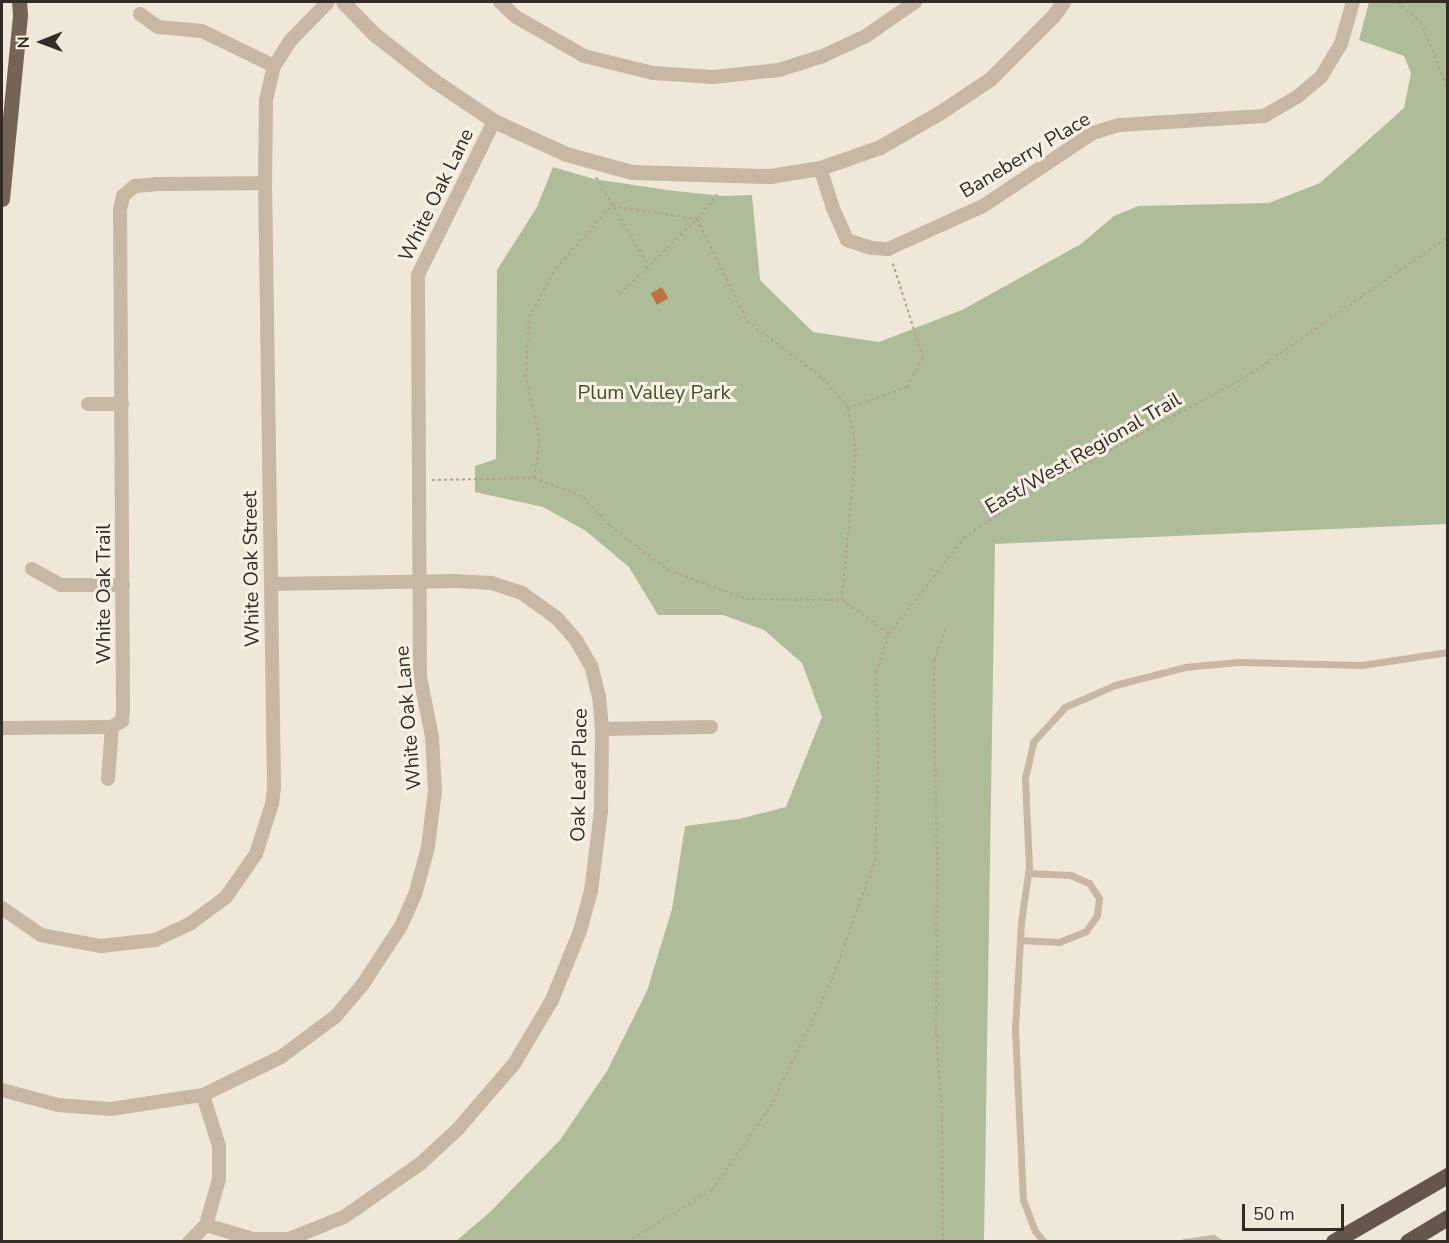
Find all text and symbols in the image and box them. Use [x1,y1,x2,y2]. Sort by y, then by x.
north arrow [12,12,72,72]
text: N [13,36,35,48]
street label: Baneberry Place [956,107,1094,203]
street label: White Oak Lane [393,124,479,266]
park label: Plum Valley Park [578,380,730,404]
street label: East/West Regional Trail [981,387,1185,519]
street label: White Oak Street [238,491,264,647]
street label: White Oak Trail [91,524,115,664]
street label: White Oak Lane [390,645,426,791]
street label: Oak Leaf Place [566,708,592,842]
scale bar [1245,1192,1347,1230]
text: 50 m [1253,1202,1295,1226]

